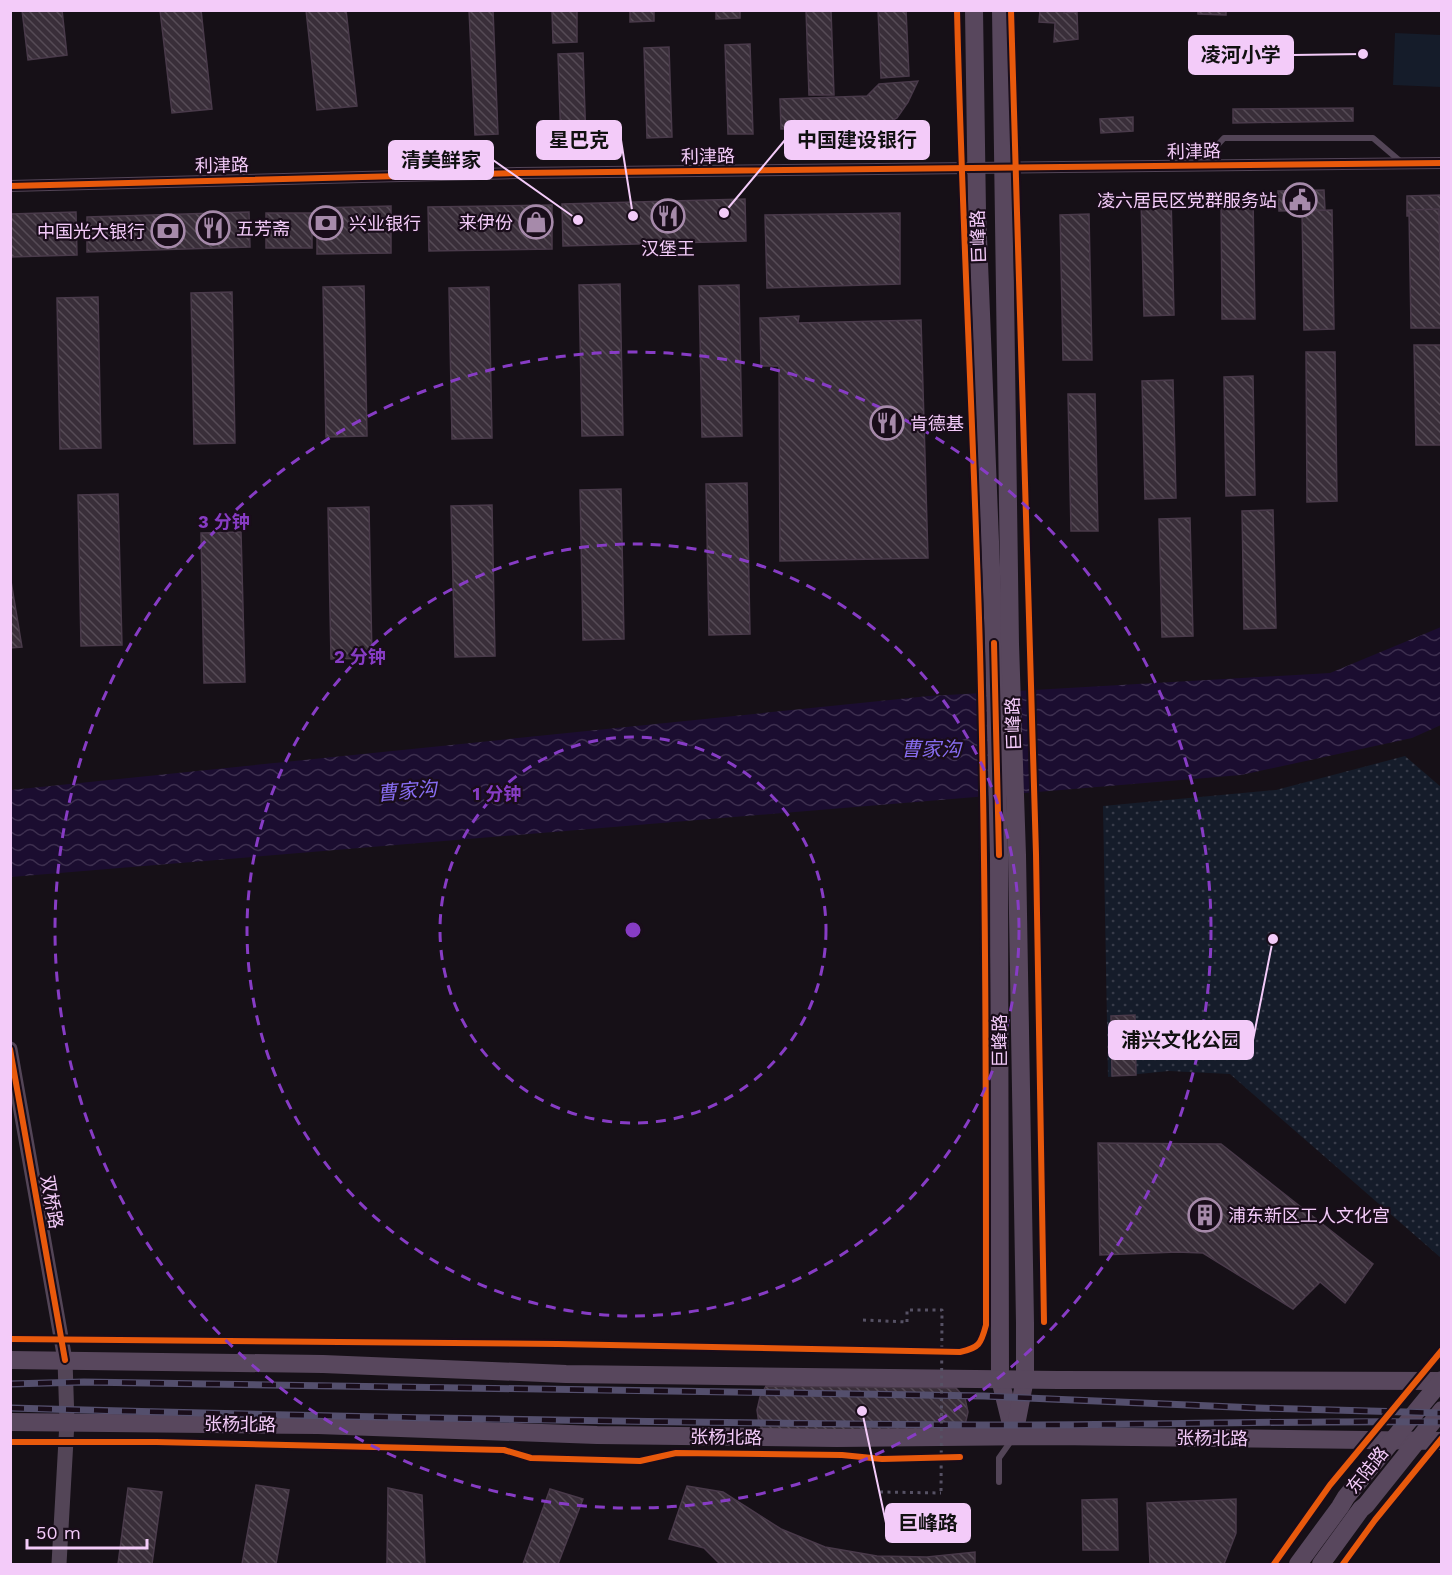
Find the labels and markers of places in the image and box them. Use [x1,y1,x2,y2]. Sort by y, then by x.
callout: 凌河小学 [1189,36,1293,74]
callout: 星巴克 [537,121,621,159]
callout: 中国建设银行 [785,121,929,159]
callout: 清美鲜家 [389,141,493,179]
public building icon: 凌六居民区党群服务站 [1282,182,1318,218]
place label: 凌六居民区党群服务站 [1097,190,1277,211]
restaurant icon: 汉堡王 [650,198,686,234]
shop icon: 来伊份 [518,204,554,240]
bank icon: 兴业银行 [308,205,344,241]
restaurant icon: 五芳斋 [195,210,231,246]
place label: 来伊份 [459,212,513,233]
bank icon: 中国光大银行 [150,213,186,249]
place label: 兴业银行 [349,213,421,234]
place label: 五芳斋 [236,218,290,239]
place label: 中国光大银行 [37,221,145,242]
place label: 汉堡王 [641,238,695,259]
restaurant icon: 肯德基 [869,405,905,441]
place label: 肯德基 [910,413,964,434]
centre of rings [623,920,643,940]
callout: 浦兴文化公园 [1109,1021,1253,1059]
building icon: 浦东新区工人文化宫 [1187,1197,1223,1233]
place label: 浦东新区工人文化宫 [1228,1205,1390,1226]
callout: 巨峰路 [886,1504,970,1542]

